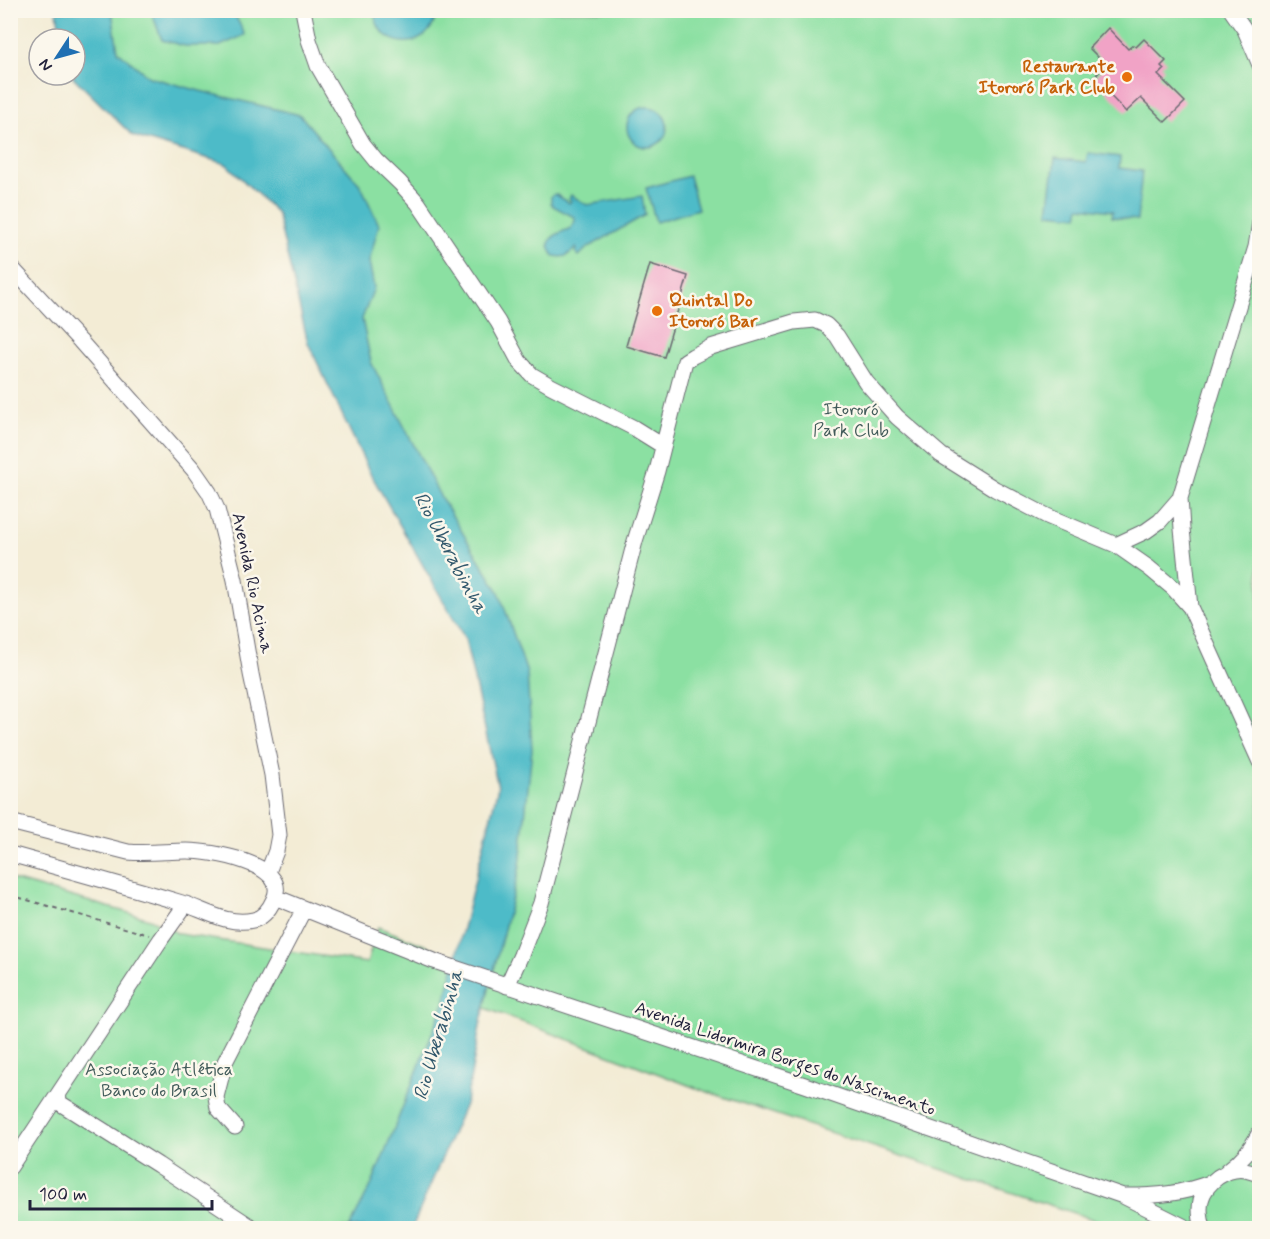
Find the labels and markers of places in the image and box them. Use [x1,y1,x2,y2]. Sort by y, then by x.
place label: Restaurante Itororó Park Club [979,55,1115,100]
marker: Restaurante Itororó Park Club [1120,70,1134,84]
place label: Quintal Do Itororó Bar [669,289,758,334]
marker: Quintal Do Itororó Bar [650,304,664,318]

